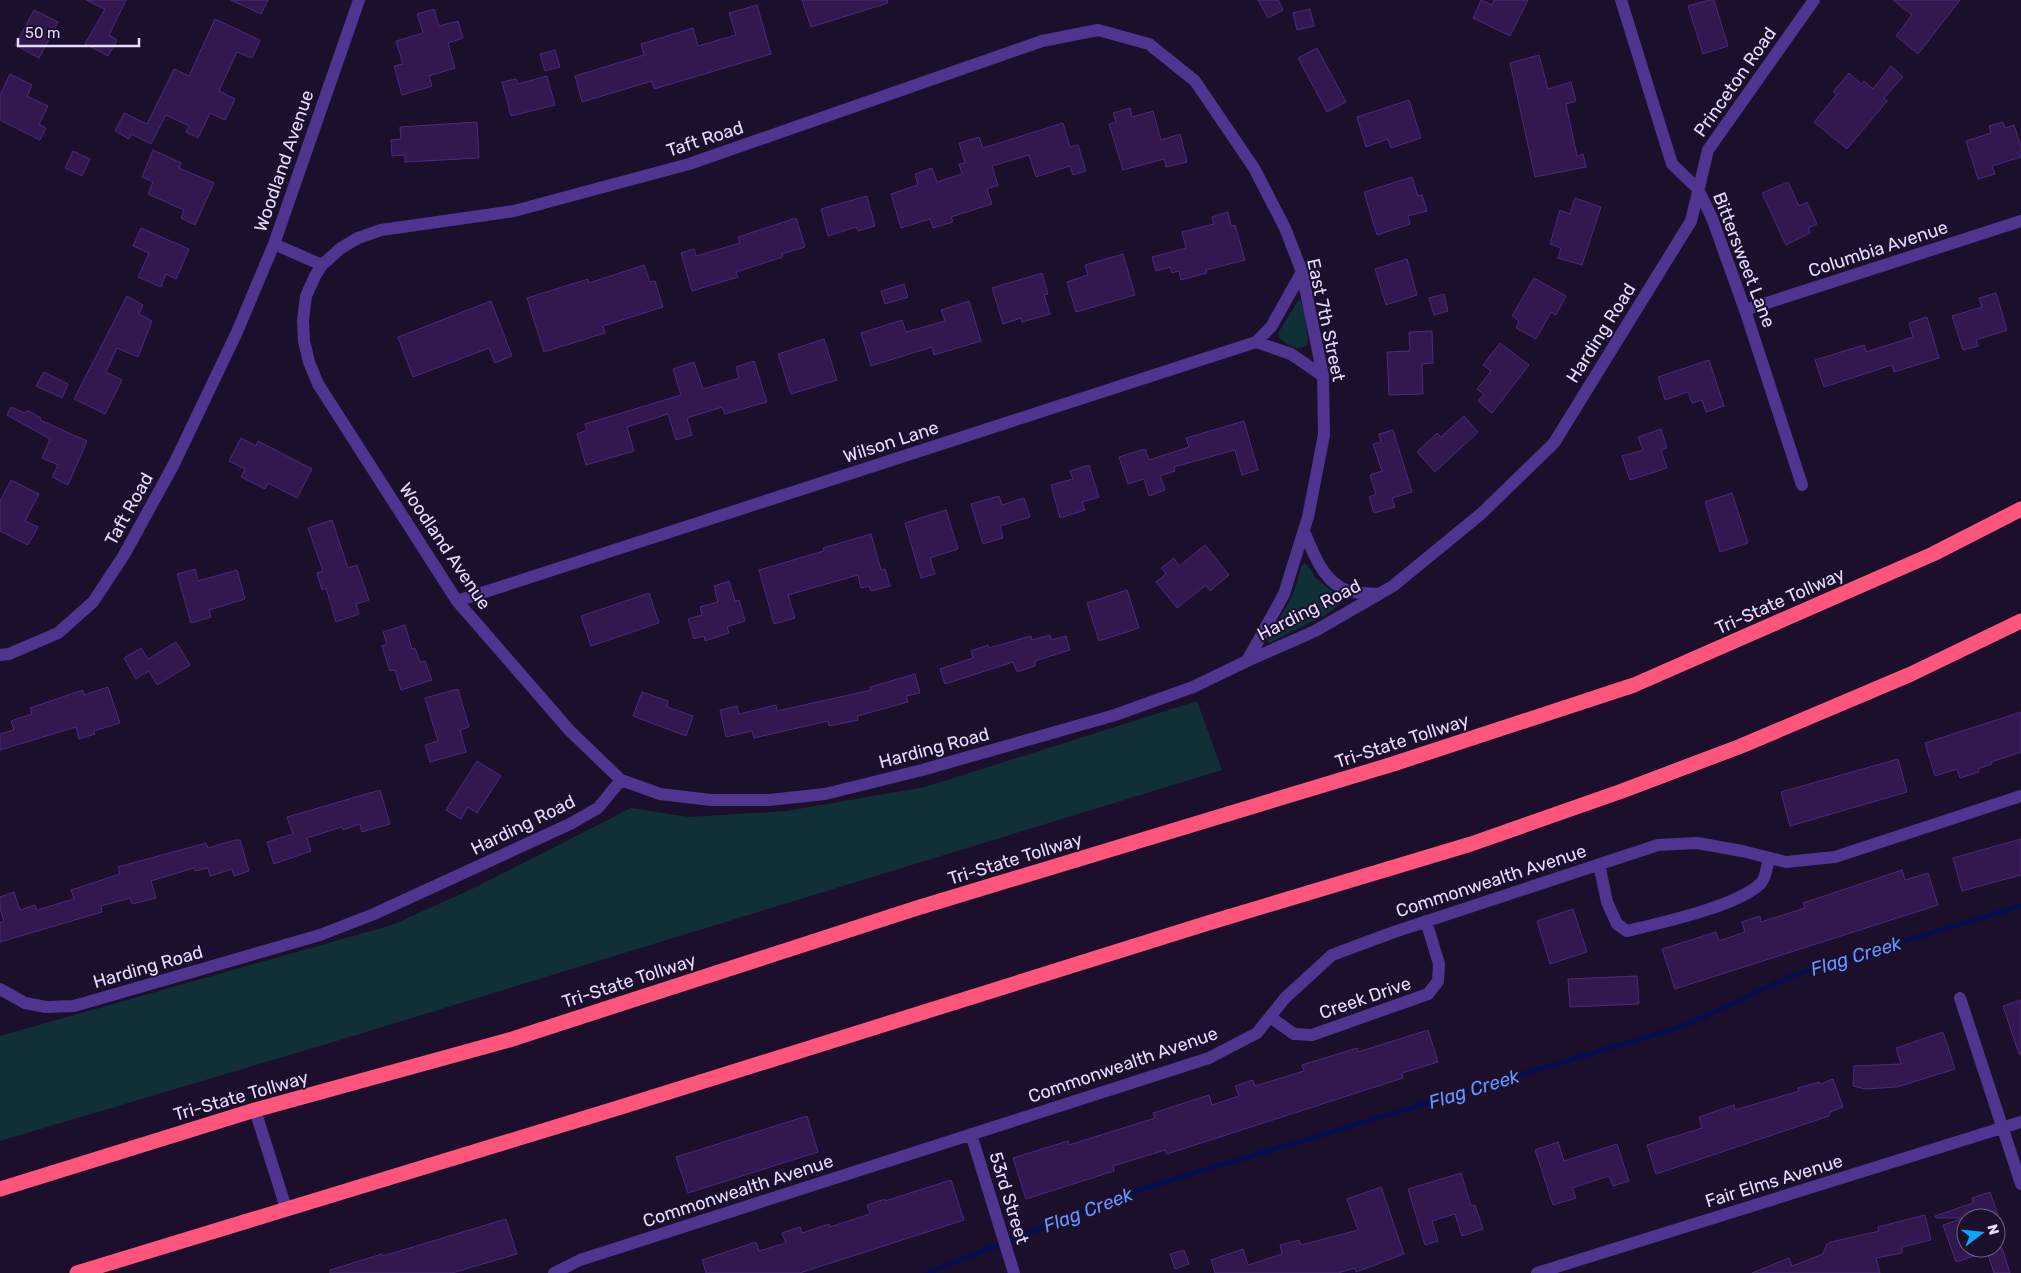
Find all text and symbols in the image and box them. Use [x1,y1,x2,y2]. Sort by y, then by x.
scale bar [18,15,139,47]
street label: Princeton Road [1689,23,1781,141]
text: 50 m [25,24,60,42]
street label: Woodland Avenue [249,87,319,235]
street label: Taft Road [664,116,746,162]
street label: Bittersweet Lane [1708,189,1780,331]
street label: Columbia Avenue [1805,216,1951,282]
street label: East 7th Street [1302,257,1350,383]
street label: Harding Road [1562,279,1640,387]
street label: Wilson Lane [841,416,941,468]
street label: Taft Road [100,469,158,549]
street label: Woodland Avenue [394,478,496,614]
street label: Tri-State Tollway [1712,563,1848,639]
street label: Harding Road [1254,574,1364,646]
street label: Tri-State Tollway [1332,709,1472,773]
street label: Harding Road [876,723,992,773]
street label: Harding Road [467,790,579,860]
street label: Tri-State Tollway [945,828,1085,890]
street label: Commonwealth Avenue [1393,840,1589,922]
water label: Flag Creek [1808,931,1904,981]
street label: Harding Road [91,941,205,993]
street label: Tri-State Tollway [559,949,699,1013]
street label: Creek Drive [1316,972,1414,1024]
street label: Commonwealth Avenue [1025,1022,1221,1108]
water label: Flag Creek [1426,1064,1522,1114]
street label: Tri-State Tollway [171,1066,311,1126]
street label: 53rd Street [985,1149,1033,1247]
street label: Commonwealth Avenue [640,1150,836,1232]
street label: Fair Elms Avenue [1703,1150,1845,1212]
water label: Flag Creek [1040,1182,1136,1238]
north arrow [1956,1208,2006,1258]
text: N [1983,1222,2003,1237]

